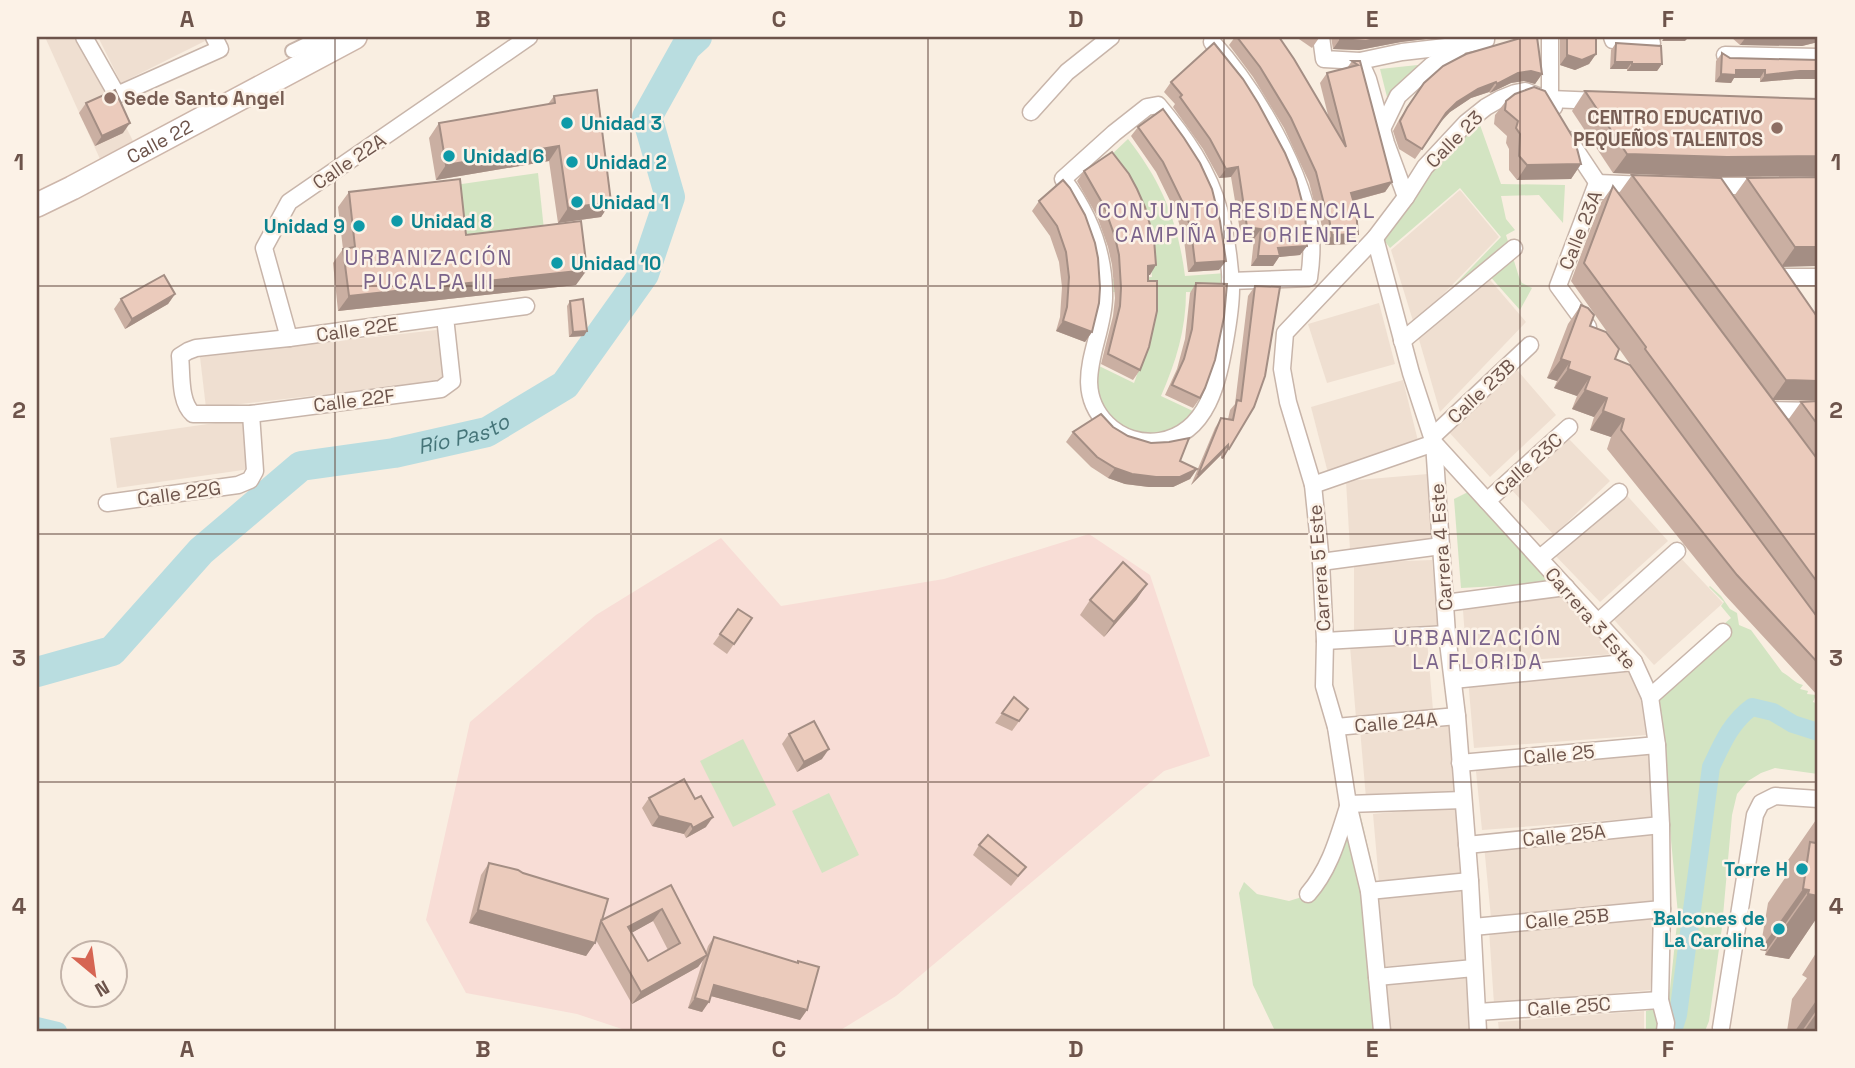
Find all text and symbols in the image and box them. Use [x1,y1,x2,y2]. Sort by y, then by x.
text: A [180,4,195,34]
text: B [475,4,491,34]
text: C [772,4,786,34]
text: D [1068,4,1084,34]
text: E [1366,4,1378,34]
text: F [1662,4,1674,34]
place label: Sede Santo Angel [124,86,285,111]
marker: Sede Santo Angel [102,90,118,106]
street label: Calle 23 [1420,105,1488,173]
place label: CENTRO EDUCATIVO PEQUEÑOS TALENTOS [1573,105,1763,152]
place label: Unidad 3 [581,111,662,136]
street label: Calle 22 [122,114,197,170]
marker: Unidad 3 [559,115,575,131]
marker: CENTRO EDUCATIVO PEQUEÑOS TALENTOS [1769,120,1785,136]
street label: Calle 22A [308,128,391,195]
place label: Unidad 6 [463,144,544,169]
text: 1 [14,147,24,177]
text: 1 [1831,147,1841,177]
marker: Unidad 6 [441,148,457,164]
place label: Unidad 2 [586,150,667,175]
marker: Unidad 2 [564,154,580,170]
street label: Calle 23A [1553,187,1608,274]
place label: Unidad 1 [591,190,669,215]
marker: Unidad 1 [569,194,585,210]
district label: CONJUNTO RESIDENCIAL CAMPIÑA DE ORIENTE [1097,197,1377,248]
place label: Unidad 8 [411,209,492,234]
marker: Unidad 8 [389,213,405,229]
place label: Unidad 9 [264,214,345,239]
marker: Unidad 9 [351,218,367,234]
district label: URBANIZACIÓN PUCALPA III [344,244,514,295]
place label: Unidad 10 [571,251,661,276]
marker: Unidad 10 [549,255,565,271]
street label: Calle 22E [315,311,400,348]
street label: Calle 23B [1442,354,1521,429]
street label: Calle 22F [312,383,396,418]
text: 2 [12,395,26,425]
text: 2 [1829,395,1843,425]
water label: Río Pasto [415,407,515,460]
street label: Calle 23C [1489,427,1568,502]
street label: Calle 22G [136,475,222,512]
street label: Carrera 4 Este [1425,482,1458,612]
street label: Carrera 5 Este [1303,504,1336,632]
street label: Carrera 3 Este [1539,562,1642,675]
district label: URBANIZACIÓN LA FLORIDA [1393,624,1563,675]
text: 3 [12,643,26,673]
text: 3 [1829,643,1843,673]
street label: Calle 24A [1353,706,1439,739]
street label: Calle 25 [1522,739,1596,770]
street label: Calle 25A [1521,819,1607,852]
place label: Torre H [1724,857,1788,882]
marker: Torre H [1794,861,1810,877]
text: 4 [12,891,27,921]
text: 4 [1829,891,1844,921]
street label: Calle 25B [1524,902,1610,935]
place label: Balcones de La Carolina [1653,906,1765,953]
marker: Balcones de La Carolina [1771,921,1787,937]
north arrow [60,939,130,1009]
text: N [90,974,114,1002]
street label: Calle 25C [1526,991,1612,1022]
text: A [180,1034,195,1064]
text: B [475,1034,491,1064]
text: C [772,1034,786,1064]
text: D [1068,1034,1084,1064]
text: E [1366,1034,1378,1064]
text: F [1662,1034,1674,1064]

